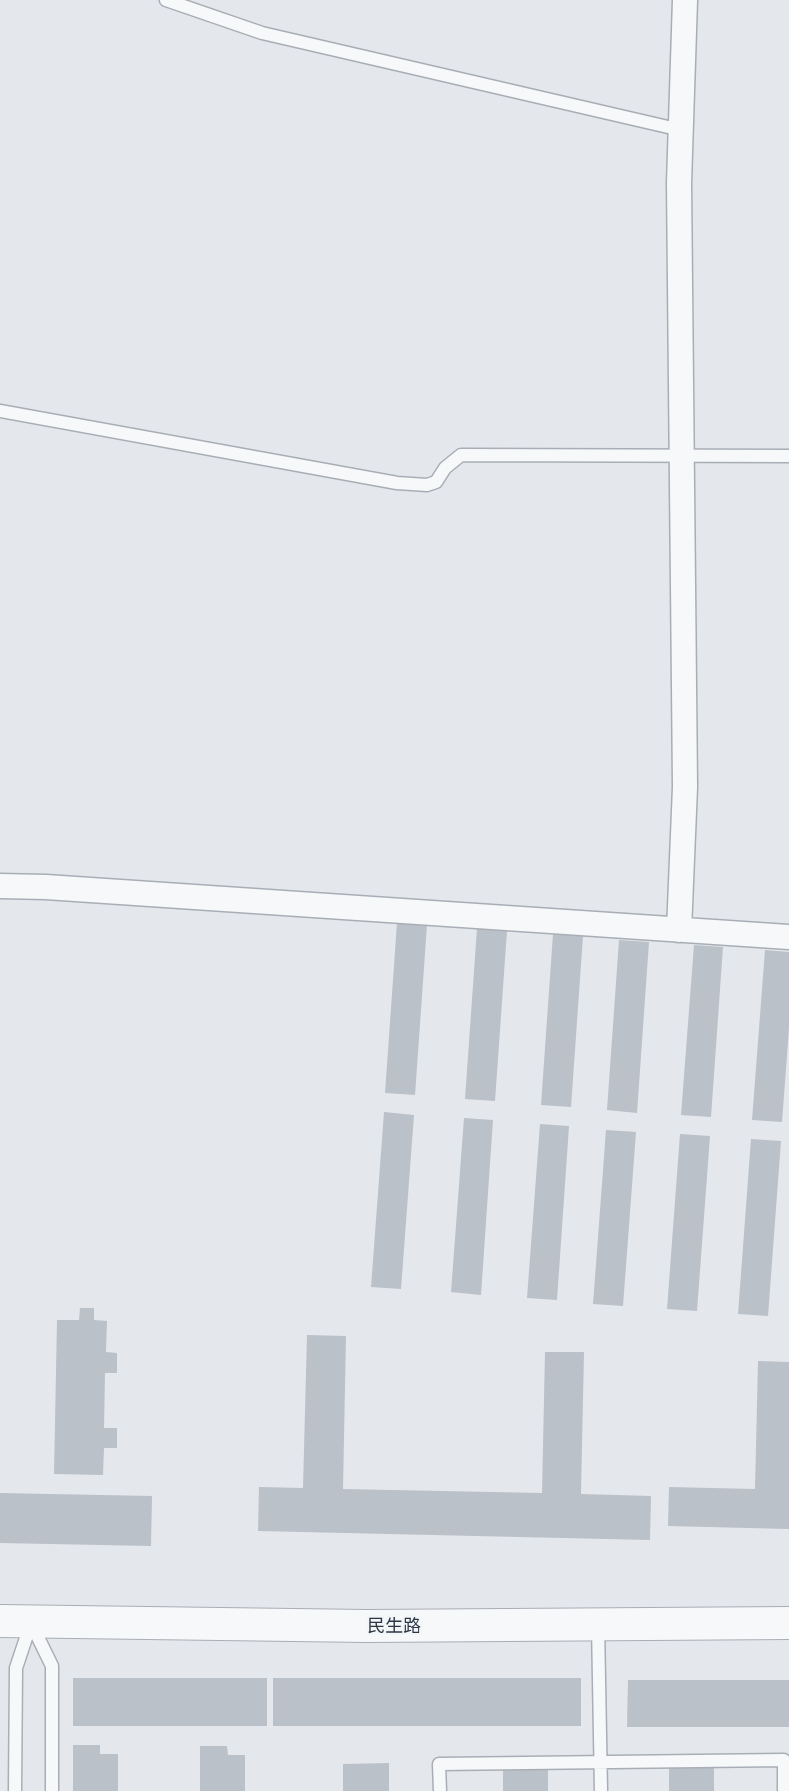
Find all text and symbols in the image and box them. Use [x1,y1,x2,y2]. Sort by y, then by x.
street label: 民生路 [367,1615,421,1637]

